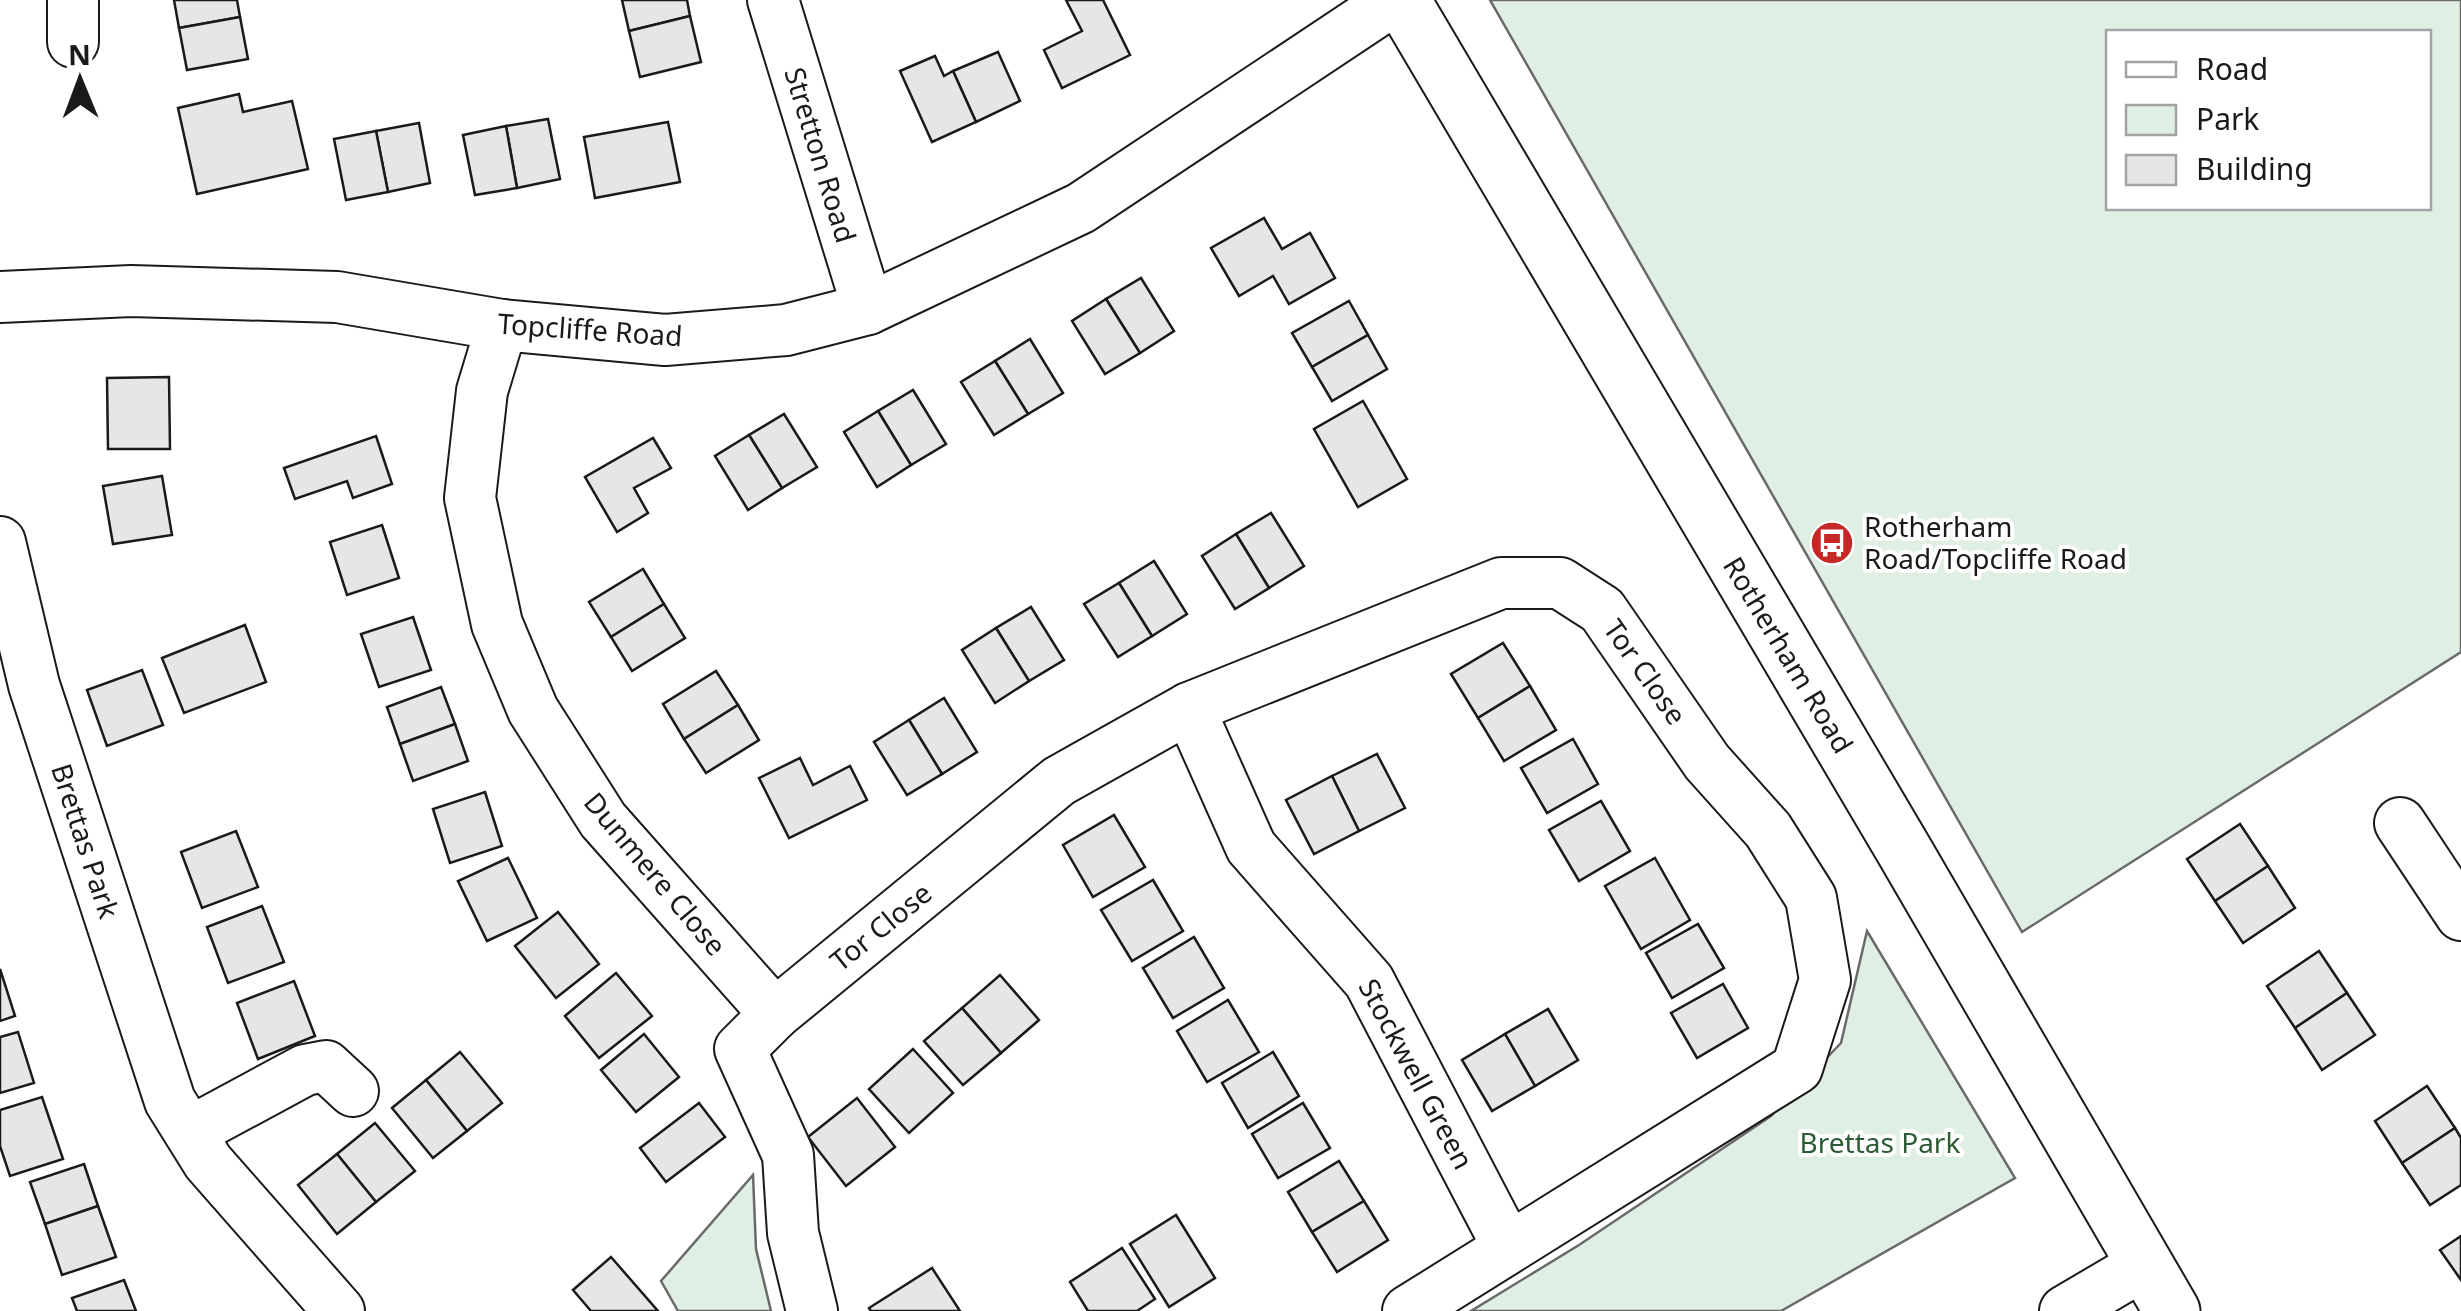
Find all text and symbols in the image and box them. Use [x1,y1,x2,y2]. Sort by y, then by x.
north arrow [30,30,130,130]
legend [2106,30,2431,210]
text: N [68,35,91,73]
text: Road [2196,48,2268,89]
street label: Stretton Road [776,62,866,247]
text: Park [2196,98,2259,139]
text: Building [2196,148,2313,189]
street label: Topcliffe Road [496,304,684,354]
place label: Rotherham Road/Topcliffe Road [1864,507,2127,577]
bus stop icon: Rotherham Road/Topcliffe Road [1809,520,1855,566]
street label: Rotherham Road [1715,549,1863,760]
street label: Tor Close [1596,611,1696,732]
street label: Brettas Park [43,758,129,923]
street label: Dunmere Close [576,784,735,963]
street label: Tor Close [822,874,939,979]
street label: Stockwell Green [1351,972,1483,1175]
park label: Brettas Park [1800,1123,1960,1161]

